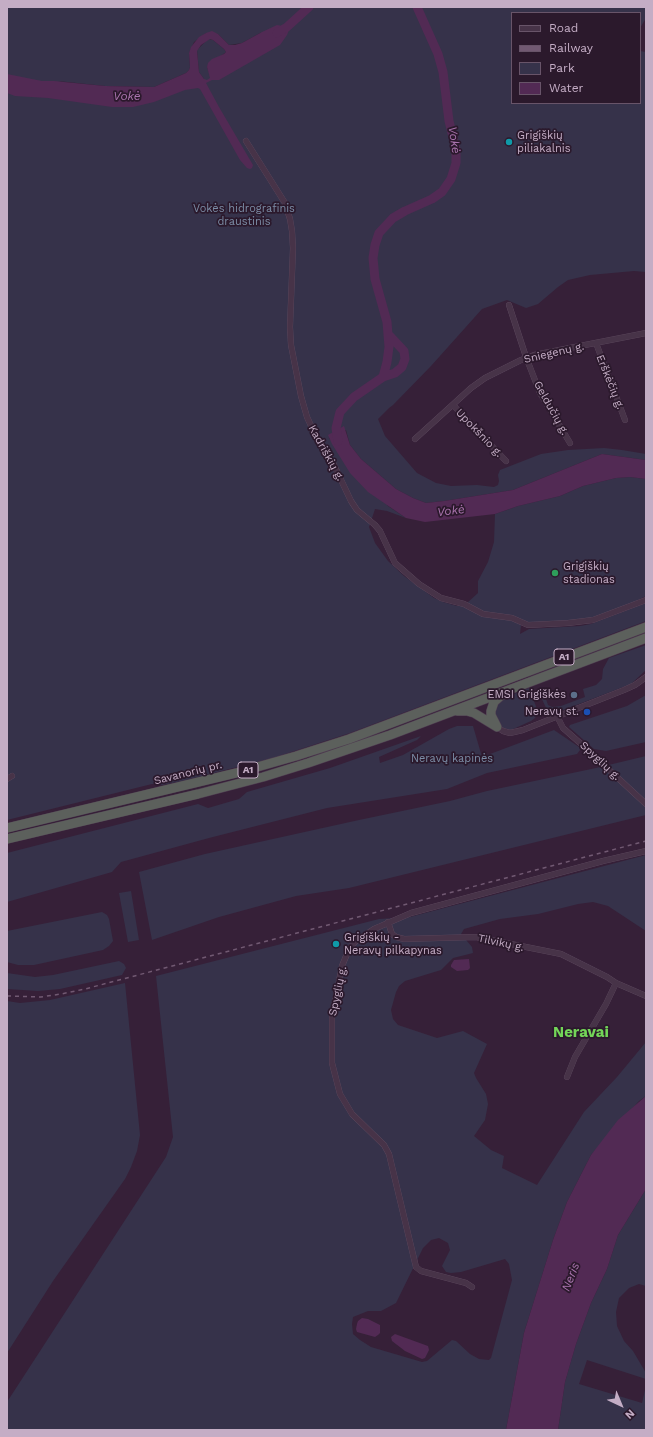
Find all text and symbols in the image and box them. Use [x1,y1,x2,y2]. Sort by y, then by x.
legend [511,12,641,104]
text: Road [549,21,578,35]
text: Railway [549,41,593,55]
text: Park [549,61,575,75]
text: Water [549,81,583,95]
water label: Vokė [113,89,141,103]
water label: Vokė [445,125,463,155]
place label: Grigiškių piliakalnis [517,129,571,155]
marker: Grigiškių piliakalnis [504,137,514,147]
park label: Vokės hidrografinis draustinis [193,202,295,228]
street label: Sniegenų g. [523,340,585,366]
street label: Erškėčių g. [593,353,627,411]
street label: Geldučių g. [531,379,571,437]
street label: Upokšnio g. [453,406,505,460]
street label: Kadriškių g. [305,423,347,483]
water label: Vokė [437,502,465,520]
place label: Grigiškių stadionas [563,560,615,586]
marker: Grigiškių stadionas [550,568,560,578]
road number: A1 [554,649,574,665]
place label: EMSI Grigiškės [487,688,566,702]
marker: EMSI Grigiškės [569,690,579,700]
place label: Neravų st. [525,705,579,719]
marker: Neravų st. [582,707,592,717]
street label: Spyglių g. [577,739,623,783]
park label: Neravų kapinės [411,752,493,766]
street label: Savanorių pr. [153,758,223,788]
road number: A1 [238,762,258,778]
place label: Grigiškių - Neravų pilkapynas [344,931,442,957]
street label: Tilvikų g. [477,932,525,954]
marker: Grigiškių - Neravų pilkapynas [331,939,341,949]
street label: Spyglių g. [326,965,350,1017]
district label: Neravai [553,1024,609,1042]
water label: Neris [559,1261,583,1293]
north arrow [601,1385,641,1425]
text: N [622,1406,637,1422]

